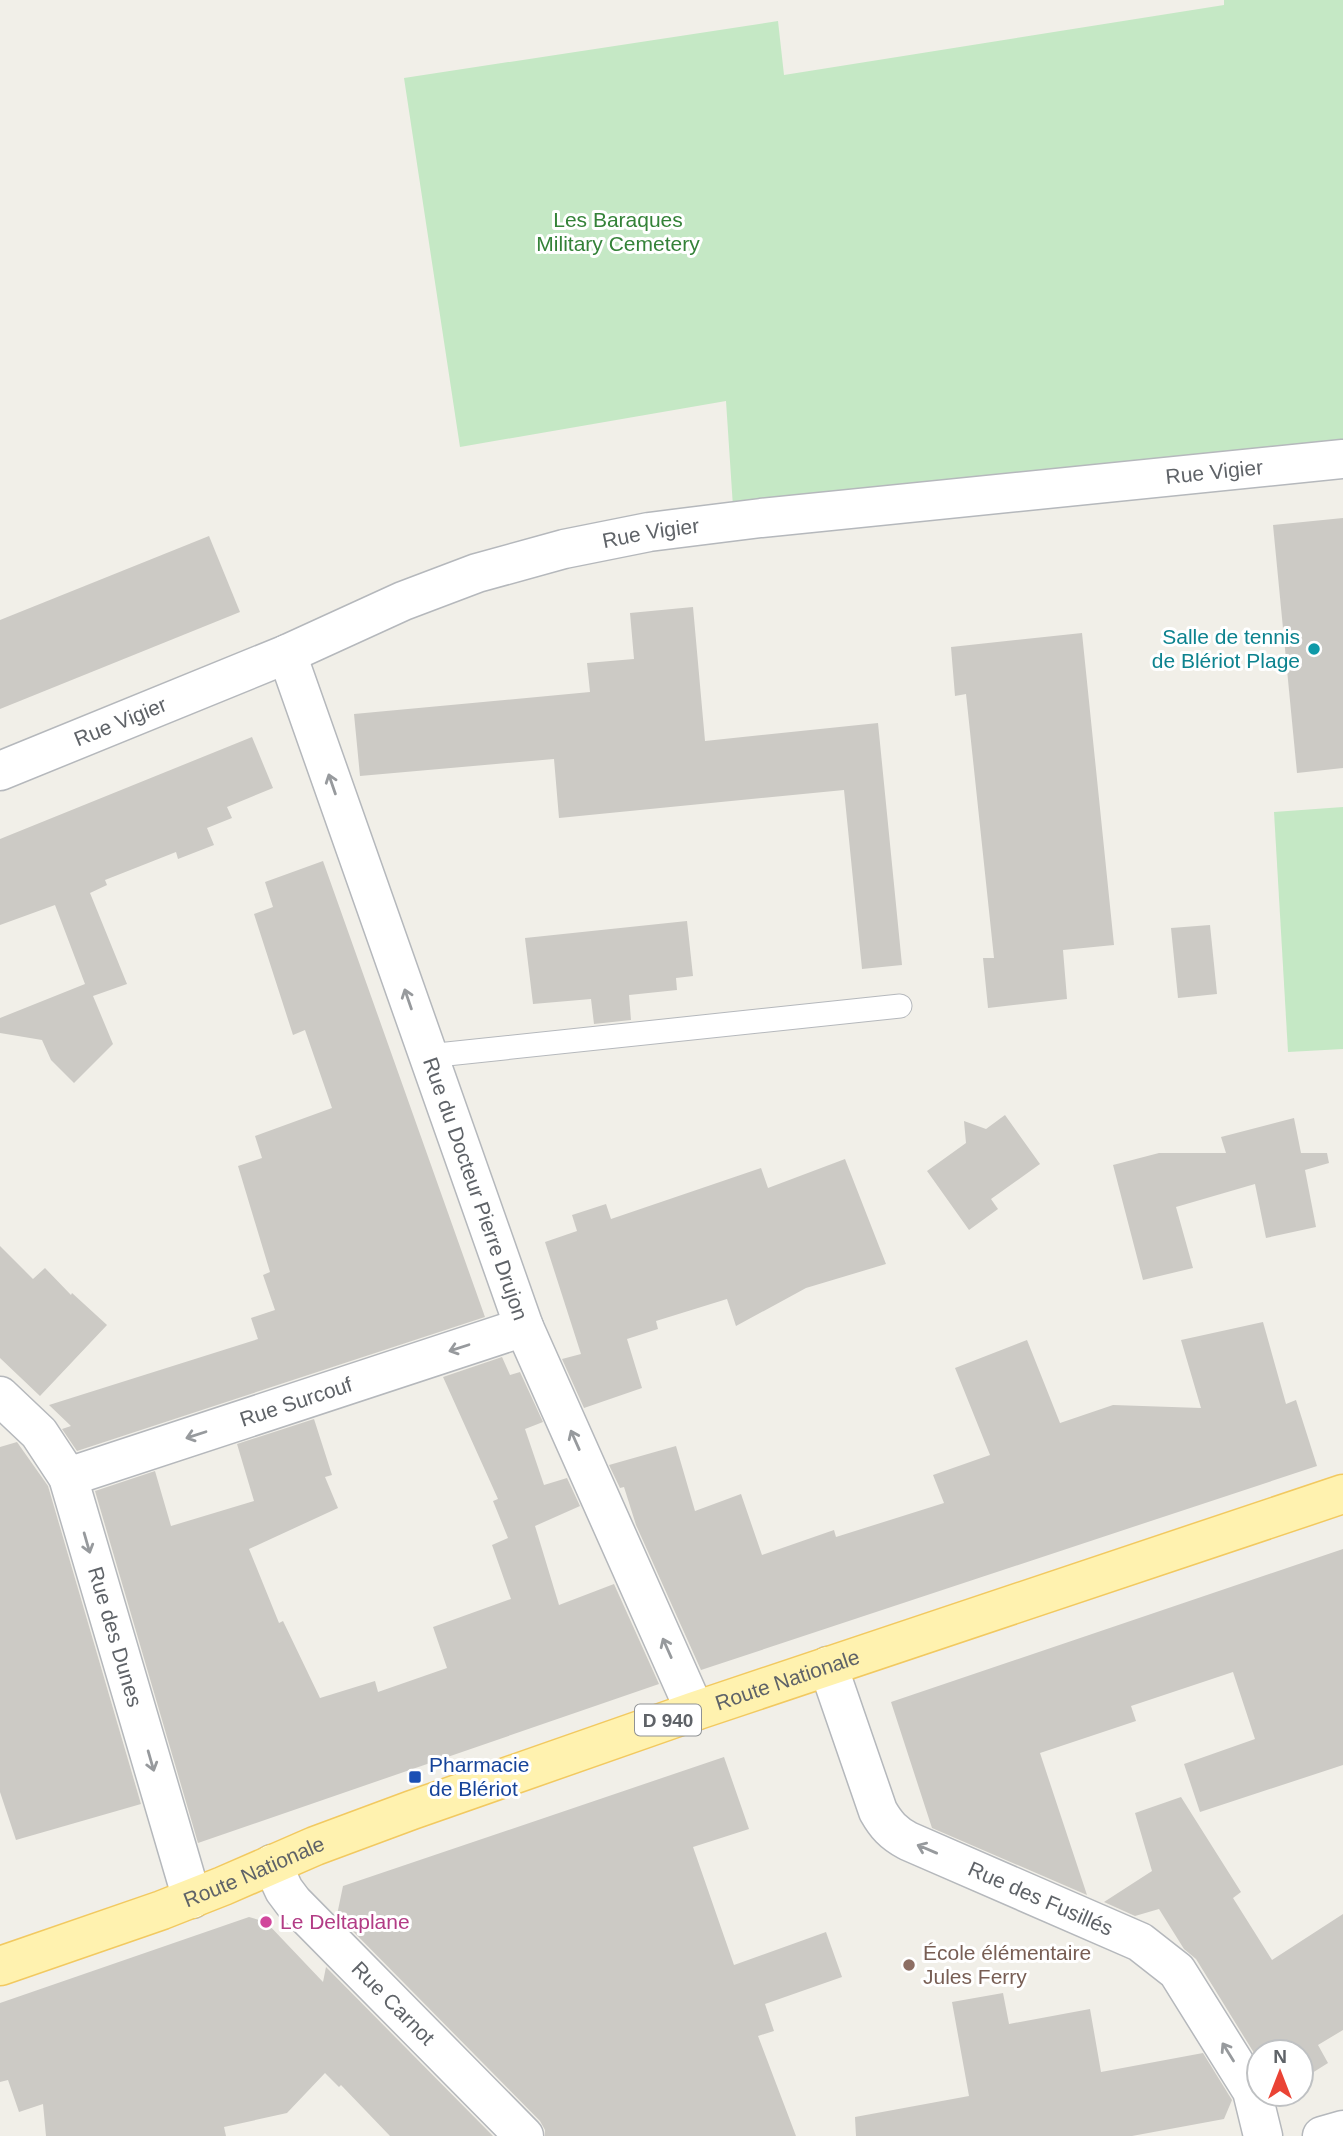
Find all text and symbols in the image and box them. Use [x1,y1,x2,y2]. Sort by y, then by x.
park label: Les Baraques Military Cemetery [536,208,700,255]
street label: Rue Vigier [1164,455,1264,488]
street label: Rue Vigier [600,514,700,552]
place label: Salle de tennis de Blériot Plage [1152,625,1300,672]
marker: Salle de tennis de Blériot Plage [1306,641,1322,657]
street label: Rue Vigier [71,692,170,751]
one-way arrow [325,773,338,795]
one-way arrow [401,988,413,1010]
street label: Rue du Docteur Pierre Drujon [419,1054,533,1323]
one-way arrow [448,1342,470,1355]
street label: Rue Surcouf [237,1372,355,1431]
one-way arrow [186,1430,208,1442]
one-way arrow [567,1430,580,1452]
one-way arrow [81,1531,94,1553]
street label: Rue des Dunes [84,1564,147,1709]
one-way arrow [660,1638,673,1659]
street label: Route Nationale [712,1645,862,1714]
road number: D 940 [635,1704,701,1736]
one-way arrow [145,1750,158,1772]
place label: Pharmacie de Blériot [429,1753,529,1800]
marker: Pharmacie de Blériot [407,1769,423,1785]
street label: Route Nationale [180,1832,327,1911]
one-way arrow [917,1842,938,1855]
street label: Rue des Fusillés [965,1857,1117,1940]
place label: Le Deltaplane [280,1910,410,1933]
marker: Le Deltaplane [258,1914,274,1930]
place label: École élémentaire Jules Ferry [923,1941,1091,1988]
street label: Rue Carnot [347,1957,439,2049]
marker: École élémentaire Jules Ferry [901,1957,917,1973]
north arrow [1245,2038,1315,2108]
one-way arrow [1220,2042,1234,2062]
text: N [1273,2046,1287,2067]

